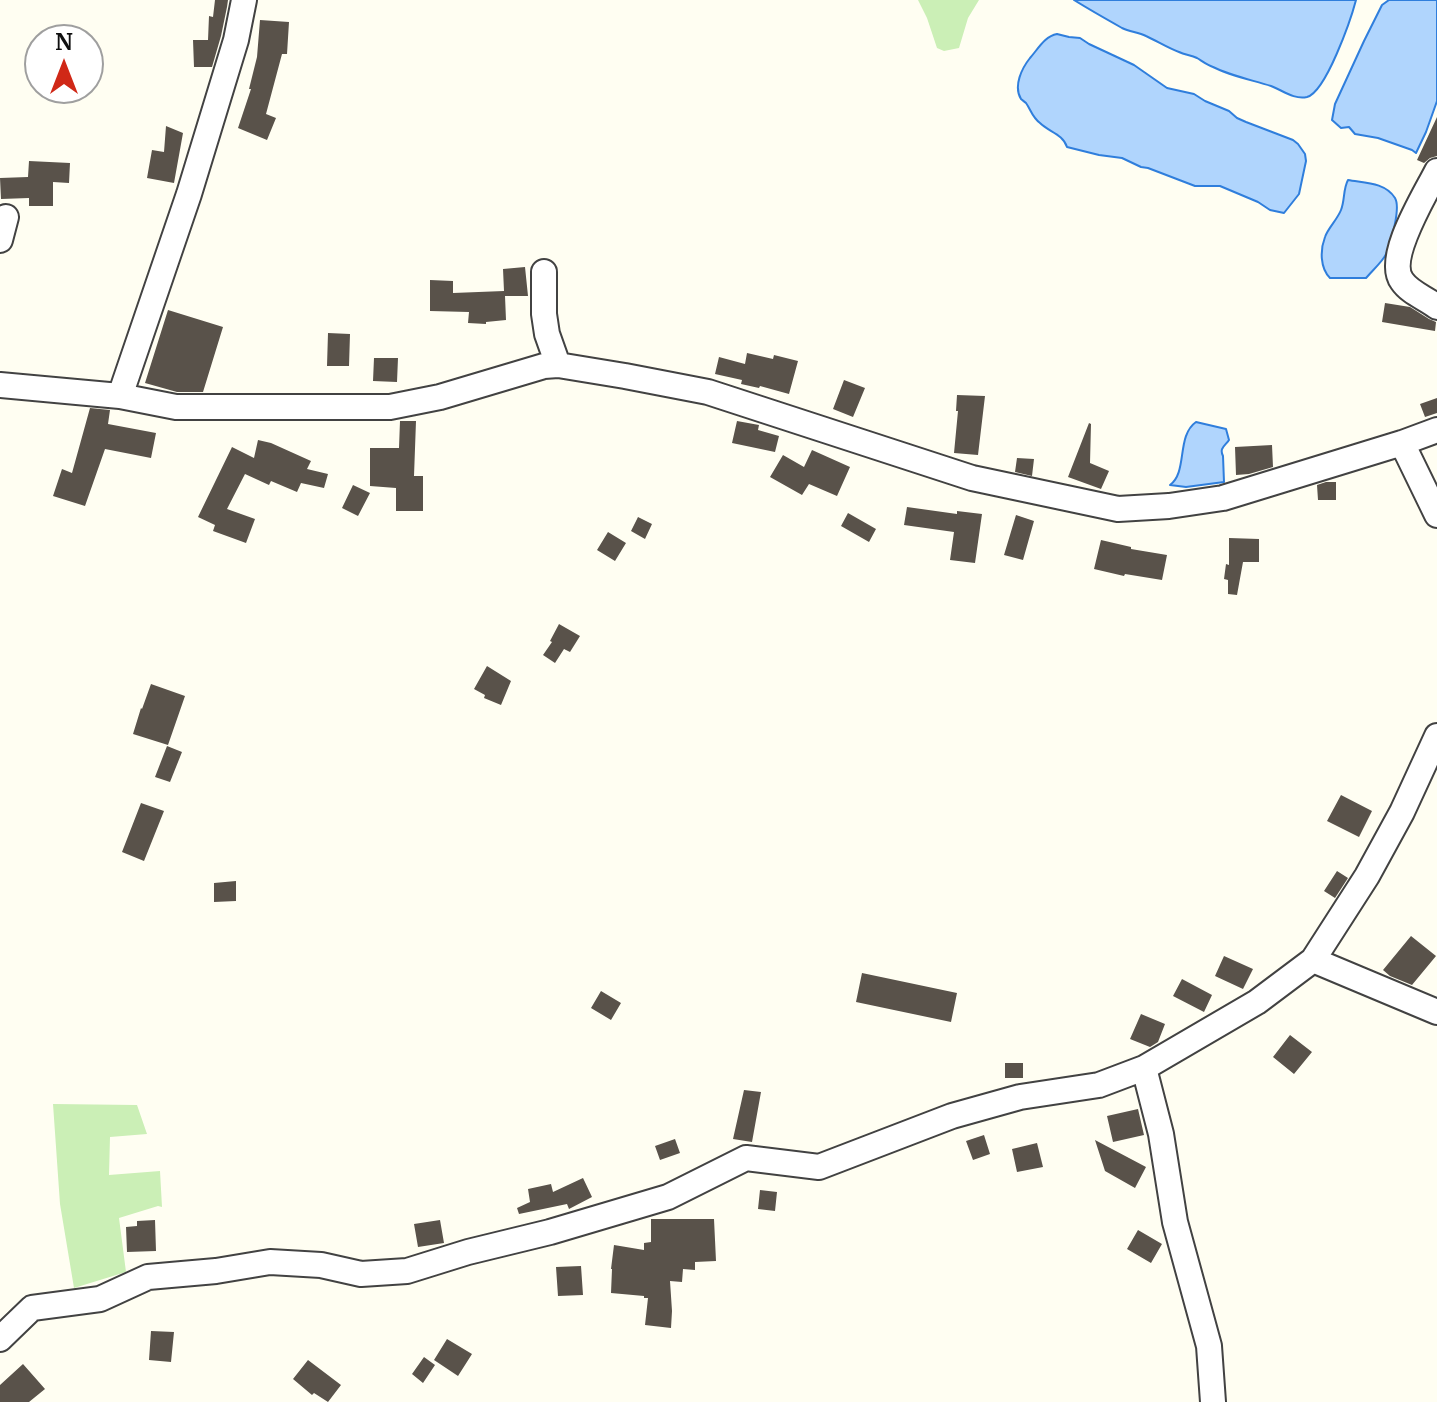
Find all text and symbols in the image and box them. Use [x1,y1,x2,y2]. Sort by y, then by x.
north arrow [24,24,104,104]
text: N [55,28,73,56]

